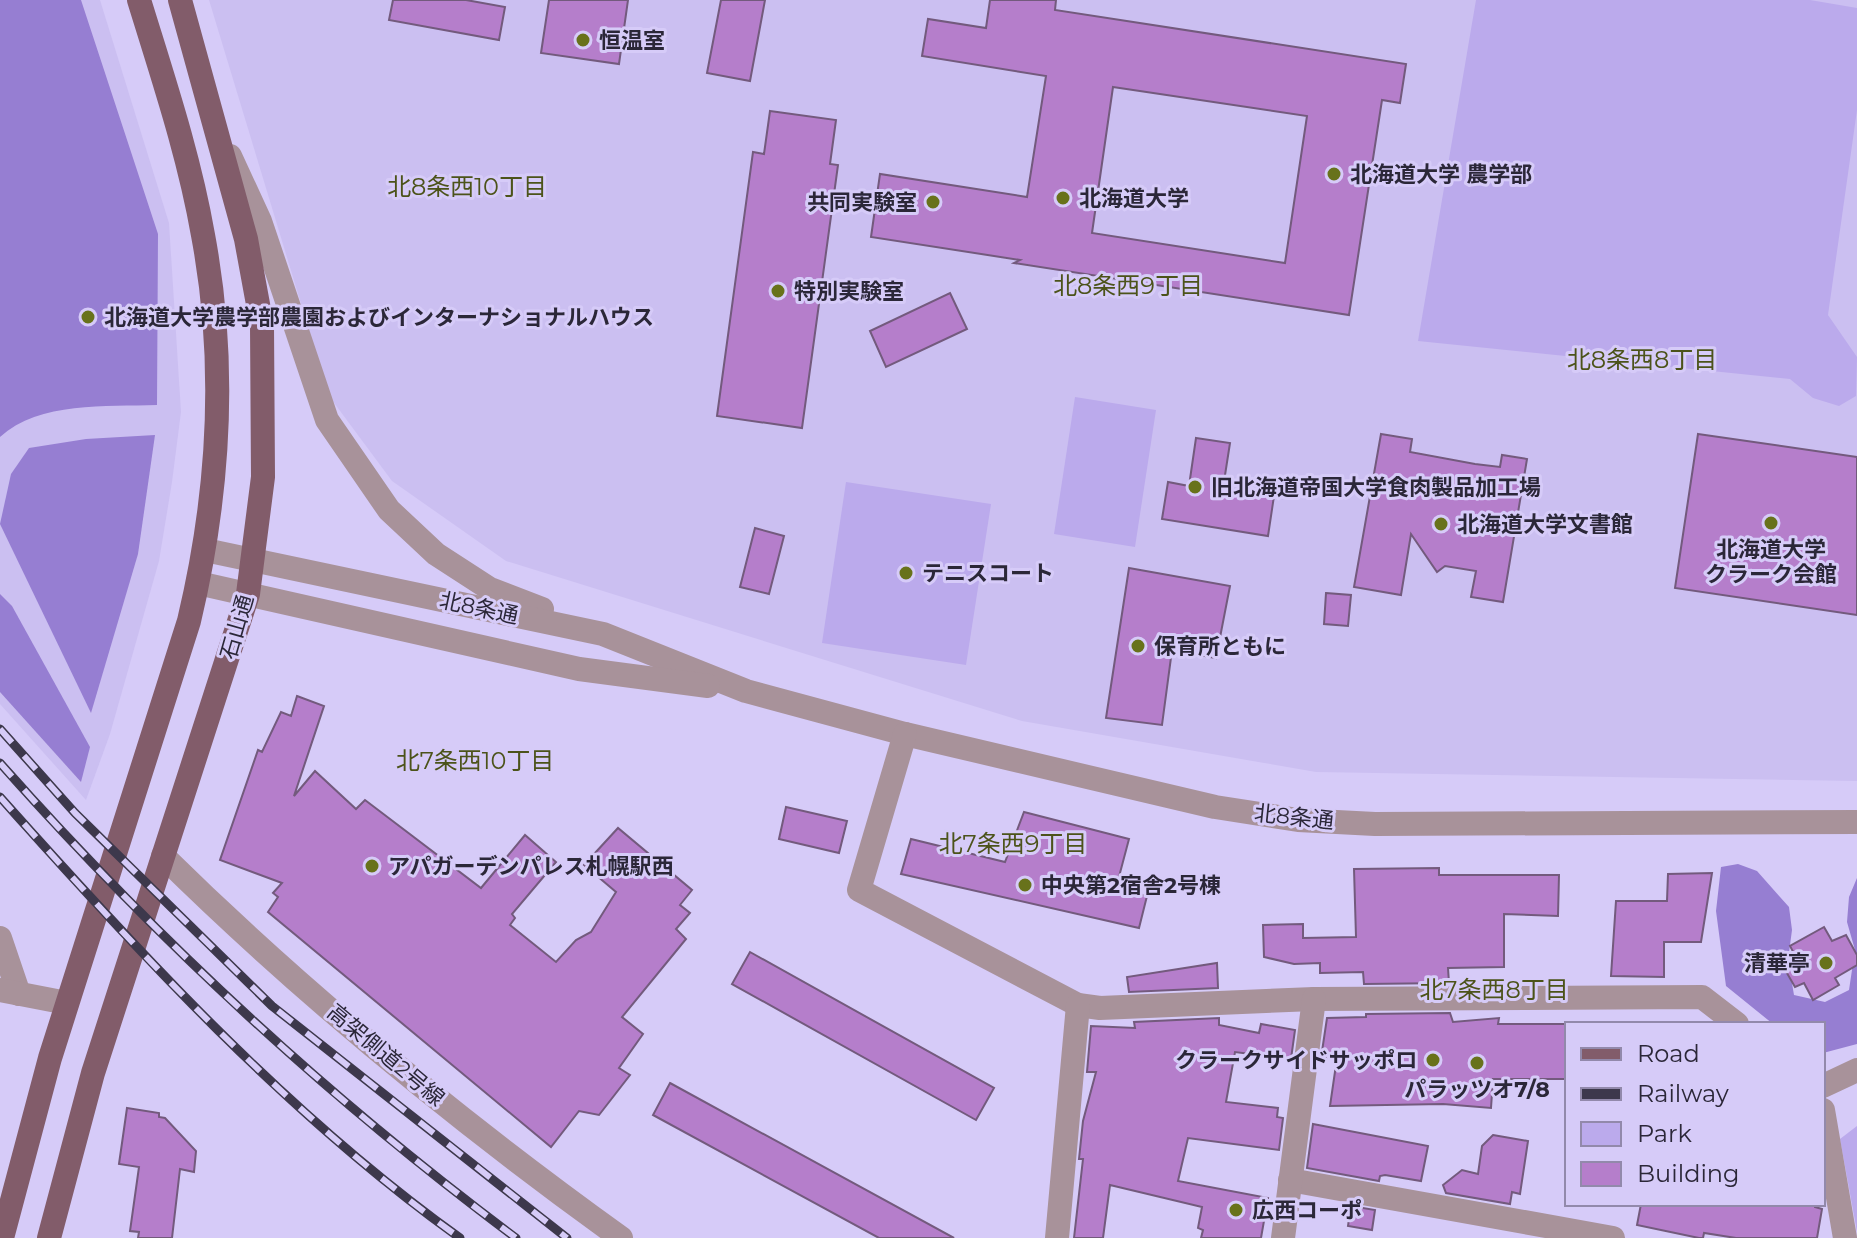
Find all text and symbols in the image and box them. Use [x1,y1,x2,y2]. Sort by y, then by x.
place label: 恒温室 [599,27,665,54]
marker: 恒温室 [574,31,592,49]
place label: 北海道大学 農学部 [1350,161,1532,188]
marker: 北海道大学 農学部 [1325,165,1343,183]
district label: 北8条西10丁目 [387,172,547,201]
place label: 北海道大学 [1079,185,1189,212]
place label: 共同実験室 [807,189,917,216]
marker: 北海道大学 [1054,189,1072,207]
marker: 共同実験室 [924,193,942,211]
district label: 北8条西9丁目 [1053,271,1203,300]
place label: 特別実験室 [794,278,904,305]
marker: 特別実験室 [769,282,787,300]
place label: 北海道大学農学部農園およびインターナショナルハウス [104,304,654,331]
marker: 北海道大学農学部農園およびインターナショナルハウス [79,308,97,326]
district label: 北8条西8丁目 [1567,345,1717,374]
place label: 旧北海道帝国大学食肉製品加工場 [1211,474,1541,501]
marker: 旧北海道帝国大学食肉製品加工場 [1186,478,1204,496]
place label: 北海道大学文書館 [1457,511,1633,538]
marker: 北海道大学 クラーク会館 [1762,514,1780,532]
marker: 北海道大学文書館 [1432,515,1450,533]
place label: 北海道大学 クラーク会館 [1705,536,1837,588]
place label: テニスコート [922,560,1054,587]
marker: テニスコート [897,564,915,582]
street label: 北8条通 [437,586,521,630]
street label: 石山通 [215,592,259,662]
place label: 保育所ともに [1154,633,1286,660]
marker: 保育所ともに [1129,637,1147,655]
district label: 北7条西10丁目 [396,746,554,775]
street label: 北8条通 [1253,799,1335,835]
district label: 北7条西9丁目 [939,829,1087,858]
place label: アパガーデンパレス札幌駅西 [388,853,674,880]
marker: アパガーデンパレス札幌駅西 [363,857,381,875]
place label: 中央第2宿舎2号棟 [1041,872,1221,899]
marker: 中央第2宿舎2号棟 [1016,876,1034,894]
place label: 清華亭 [1744,950,1810,977]
marker: 清華亭 [1817,954,1835,972]
district label: 北7条西8丁目 [1419,975,1569,1004]
street label: 高架側道2号線 [322,998,450,1112]
legend [1565,1022,1825,1206]
text: Road [1637,1039,1700,1068]
place label: クラークサイドサッポロ [1175,1047,1417,1074]
marker: クラークサイドサッポロ [1424,1051,1442,1069]
marker: パラッツオ7/8 [1468,1054,1486,1072]
place label: パラッツオ7/8 [1404,1076,1550,1103]
text: Railway [1637,1079,1729,1108]
text: Park [1637,1119,1692,1148]
text: Building [1637,1159,1740,1188]
place label: 広西コーポ [1252,1197,1362,1224]
marker: 広西コーポ [1227,1201,1245,1219]

